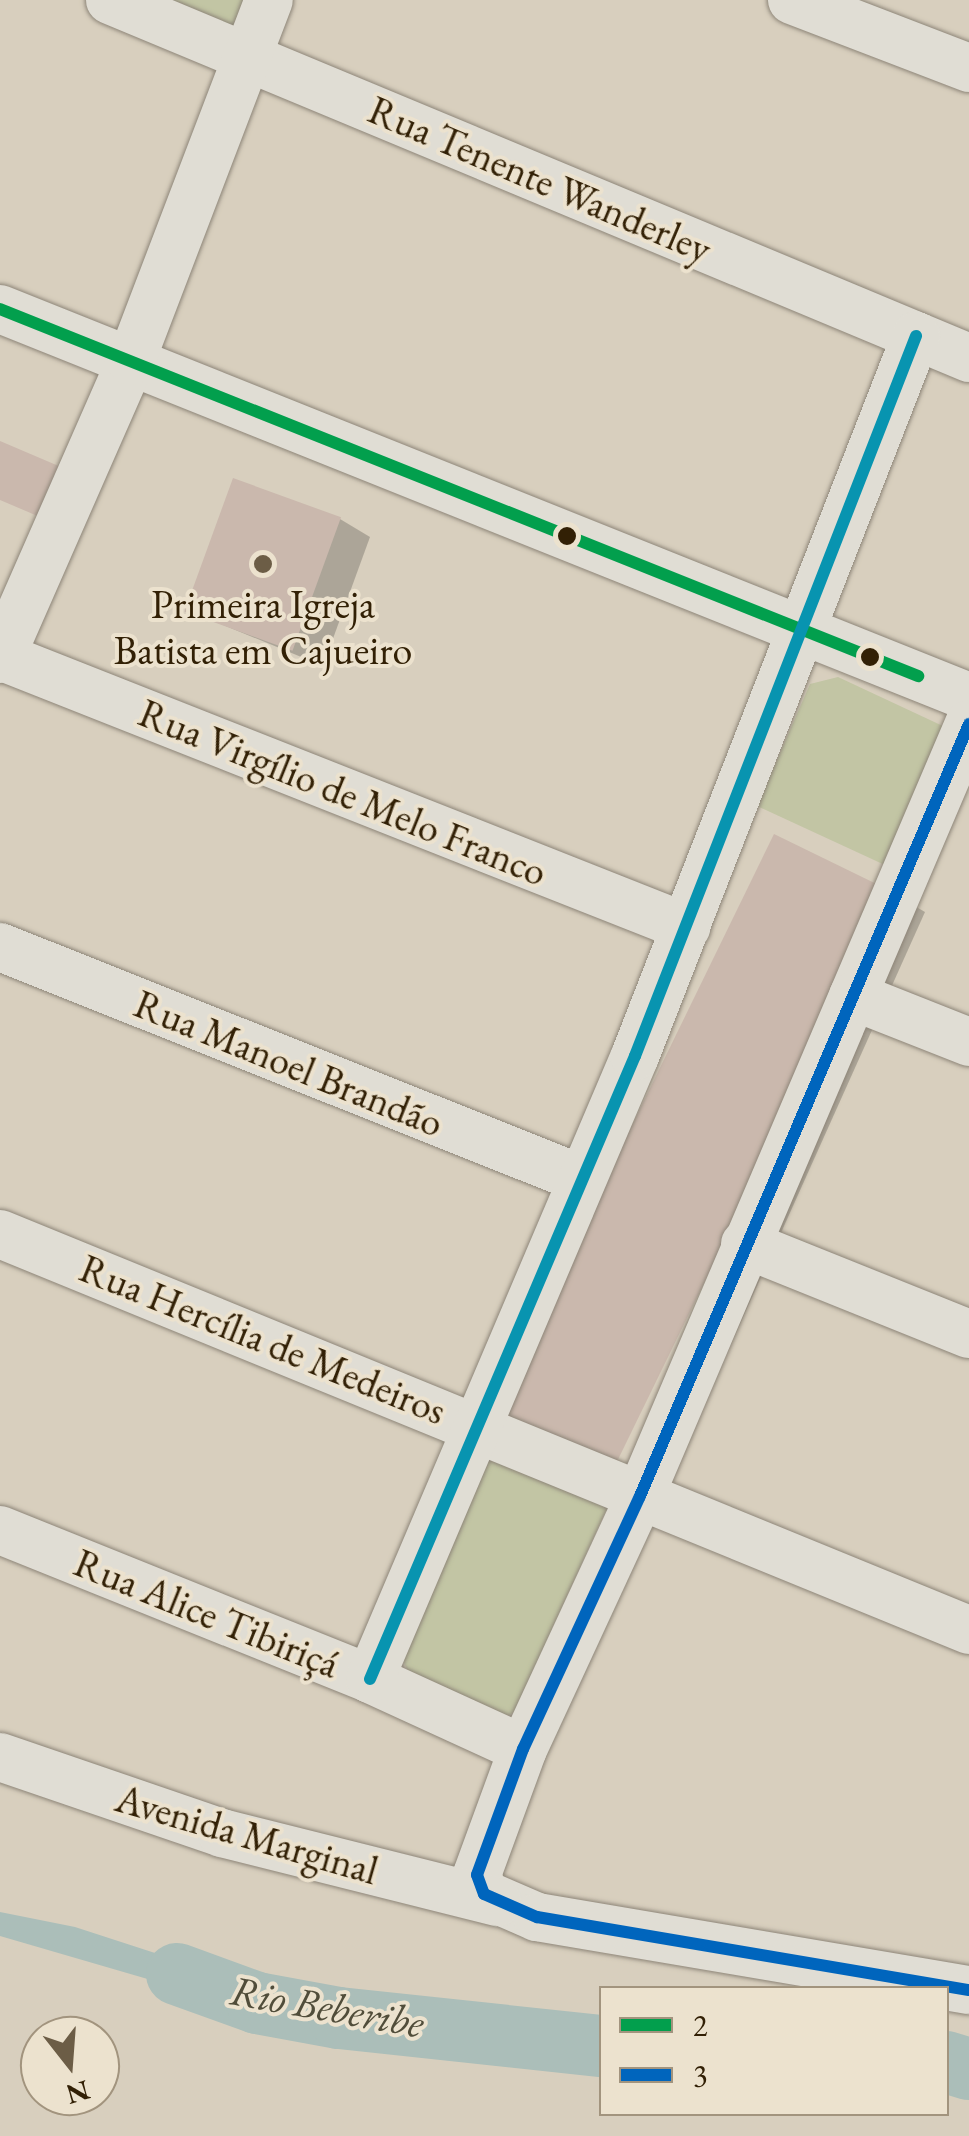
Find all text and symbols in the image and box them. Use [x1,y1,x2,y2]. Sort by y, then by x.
street label: Rua Tenente Wanderley [362,85,718,273]
unlabelled marker [557,526,577,546]
marker: Primeira Igreja Batista em Cajueiro [252,553,274,575]
place label: Primeira Igreja Batista em Cajueiro [114,580,412,674]
unlabelled marker [860,647,880,667]
street label: Rua Virgílio de Melo Franco [132,688,554,896]
street label: Rua Manoel Brandão [128,979,450,1147]
street label: Rua Hercília de Medeiros [73,1244,453,1434]
street label: Rua Alice Tibiriçá [67,1538,347,1688]
street label: Avenida Marginal [110,1774,384,1894]
water label: Rio Beberibe [226,1965,428,2049]
legend [599,1986,949,2116]
text: 2 [693,2006,707,2045]
north arrow [20,2016,120,2116]
text: 3 [693,2056,707,2095]
text: N [62,2072,94,2113]

